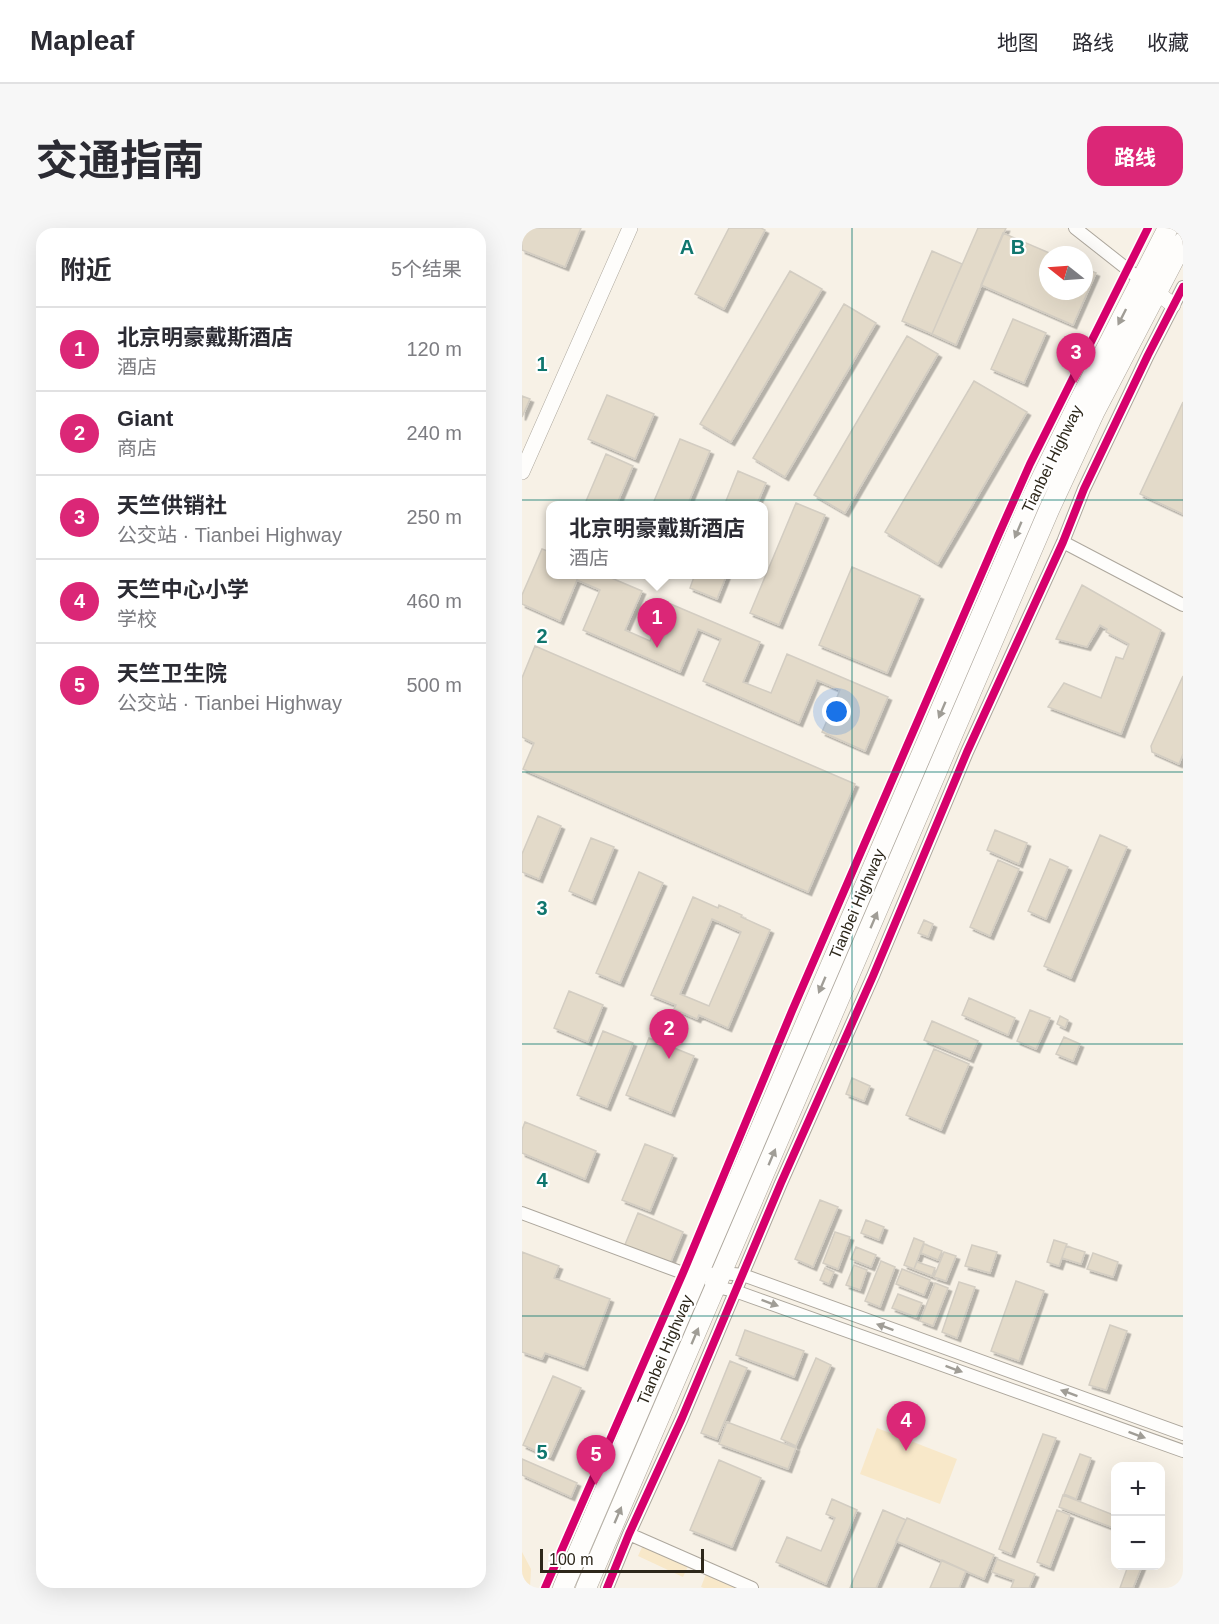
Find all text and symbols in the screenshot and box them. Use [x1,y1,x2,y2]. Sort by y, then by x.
text: Mapleaf [30,25,134,56]
text: 地图 [997,31,1039,54]
text: 路线 [1072,31,1114,54]
text: 收藏 [1147,31,1189,54]
button: 路线 [1087,126,1183,186]
text: 交通指南 [36,137,204,184]
text: A [680,236,694,258]
text: B [1011,236,1025,258]
north arrow [1039,246,1093,300]
text: 附近 [60,255,112,285]
text: 5个结果 [391,258,462,280]
one-way arrow [1117,309,1127,326]
text: 北京明豪戴斯酒店 [117,325,293,350]
pin: 3 [1056,334,1096,383]
text: 1 [74,338,85,360]
text: 120 m [406,338,462,360]
text: 1 [536,353,548,375]
text: 酒店 [117,356,157,378]
street label: Tianbei Highway [1019,402,1085,516]
text: Giant [117,406,173,431]
text: 2 [74,422,85,444]
text: 240 m [406,422,462,444]
text: 商店 [117,437,157,459]
text: 天竺供销社 [117,493,227,518]
popup [546,501,768,579]
text: 3 [74,506,85,528]
text: 250 m [406,506,462,528]
text: 北京明豪戴斯酒店 [569,516,745,541]
one-way arrow [1013,522,1023,540]
text: 公交站 · Tianbei Highway [117,524,342,546]
text: 酒店 [569,547,609,569]
text: 天竺中心小学 [117,577,249,602]
text: 4 [74,590,85,612]
text: 460 m [406,590,462,612]
pin: 1 [638,598,676,648]
text: 学校 [117,608,157,630]
text: 2 [536,625,548,647]
text: 天竺卫生院 [117,661,227,686]
text: 5 [74,674,85,696]
text: 500 m [406,674,462,696]
text: 公交站 · Tianbei Highway [117,692,342,714]
your location [822,697,851,726]
one-way arrow [937,701,946,718]
street label: Tianbei Highway [826,847,888,961]
text: 3 [536,897,548,919]
one-way arrow [870,911,879,929]
one-way arrow [817,976,827,994]
pin: 2 [650,1010,688,1059]
one-way arrow [768,1148,777,1166]
text: 4 [536,1169,548,1191]
street label: Tianbei Highway [634,1293,696,1407]
one-way arrow [761,1299,779,1309]
one-way arrow [876,1321,894,1331]
one-way arrow [691,1327,700,1345]
one-way arrow [945,1365,963,1375]
one-way arrow [1060,1387,1078,1397]
pin: 4 [886,1402,926,1451]
one-way arrow [1129,1431,1147,1441]
pin: 5 [576,1436,616,1485]
text: 5 [536,1441,548,1463]
map controls [1111,1462,1165,1570]
button: + [1111,1462,1165,1516]
one-way arrow [613,1506,623,1524]
button: − [1111,1516,1165,1570]
scale bar [540,1546,704,1574]
text: 100 m [549,1551,593,1568]

